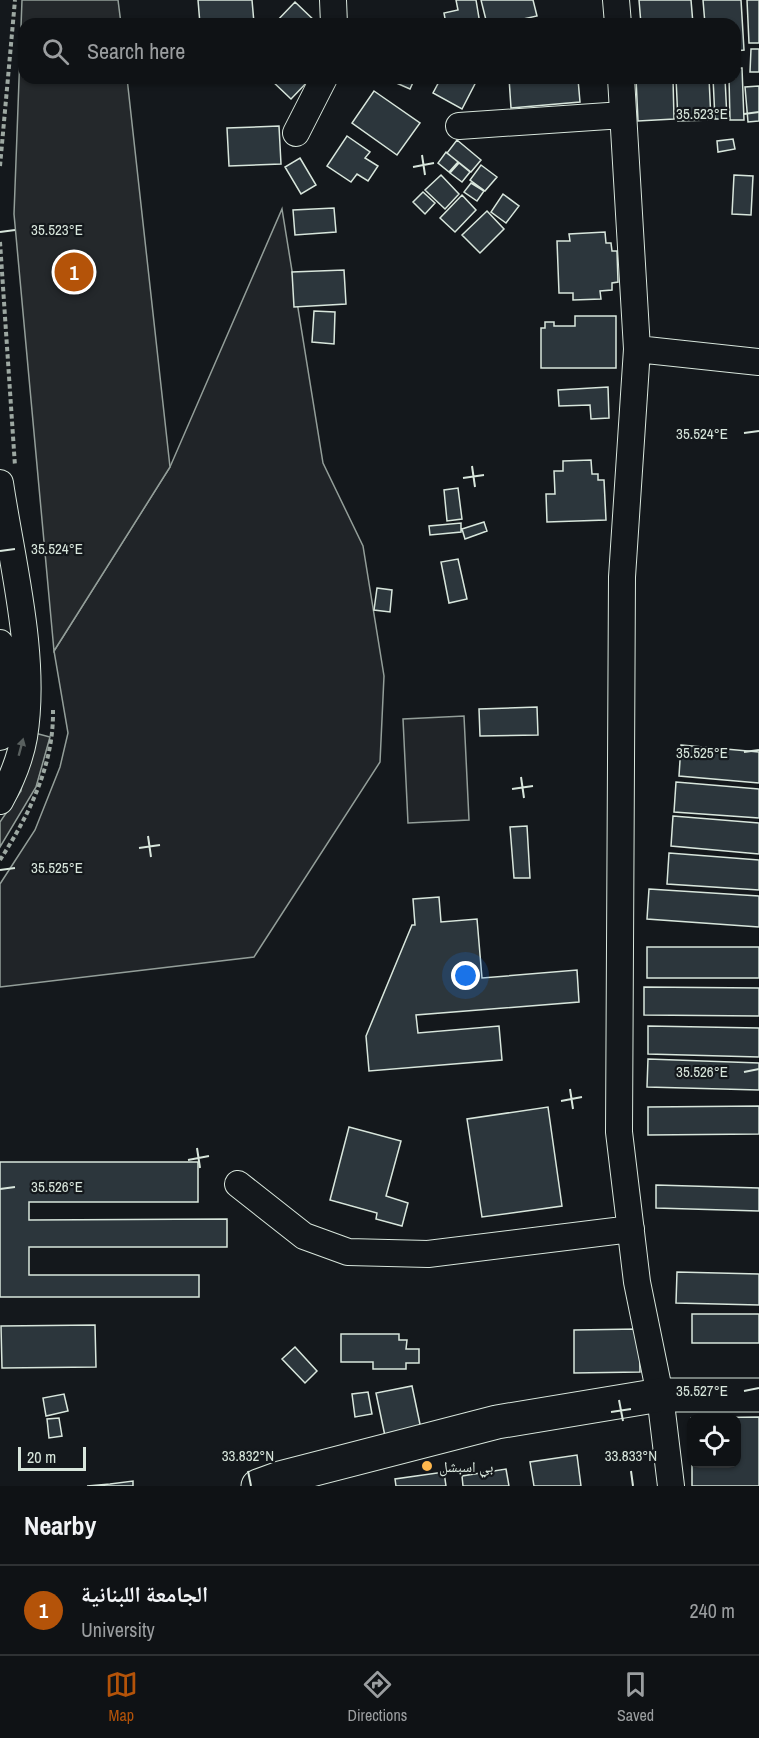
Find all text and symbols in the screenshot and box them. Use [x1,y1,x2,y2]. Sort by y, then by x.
search box [18,18,741,84]
icon: search [39,35,72,68]
text: Search here [87,36,185,66]
text: 35.523°E [676,103,728,124]
text: 35.523°E [31,219,83,240]
pin: 1 [54,250,94,294]
text: 35.524°E [676,423,728,444]
text: 35.524°E [31,538,83,559]
one-way arrow [17,738,27,756]
text: 35.525°E [676,742,728,763]
text: 35.525°E [31,857,83,878]
your location [451,961,480,990]
text: 35.526°E [676,1061,728,1082]
text: 35.526°E [31,1176,83,1197]
text: 35.527°E [676,1380,728,1401]
map controls [687,1414,741,1468]
button: locate [687,1414,741,1468]
scale bar [18,1444,86,1472]
text: 33.832°N [222,1445,274,1466]
text: 33.833°N [605,1445,657,1466]
text: 20 m [27,1446,56,1468]
place label: بي اسبشل [439,1456,493,1478]
marker: بي اسبشل [420,1459,434,1473]
text: Nearby [24,1508,96,1543]
text: الجامعة اللبنانية [81,1579,208,1609]
text: 1 [39,1597,48,1624]
text: 240 m [689,1597,735,1624]
text: University [81,1616,155,1643]
tab: Map [105,1668,138,1726]
tab: Directions [347,1668,407,1726]
tab: Saved [617,1668,654,1726]

